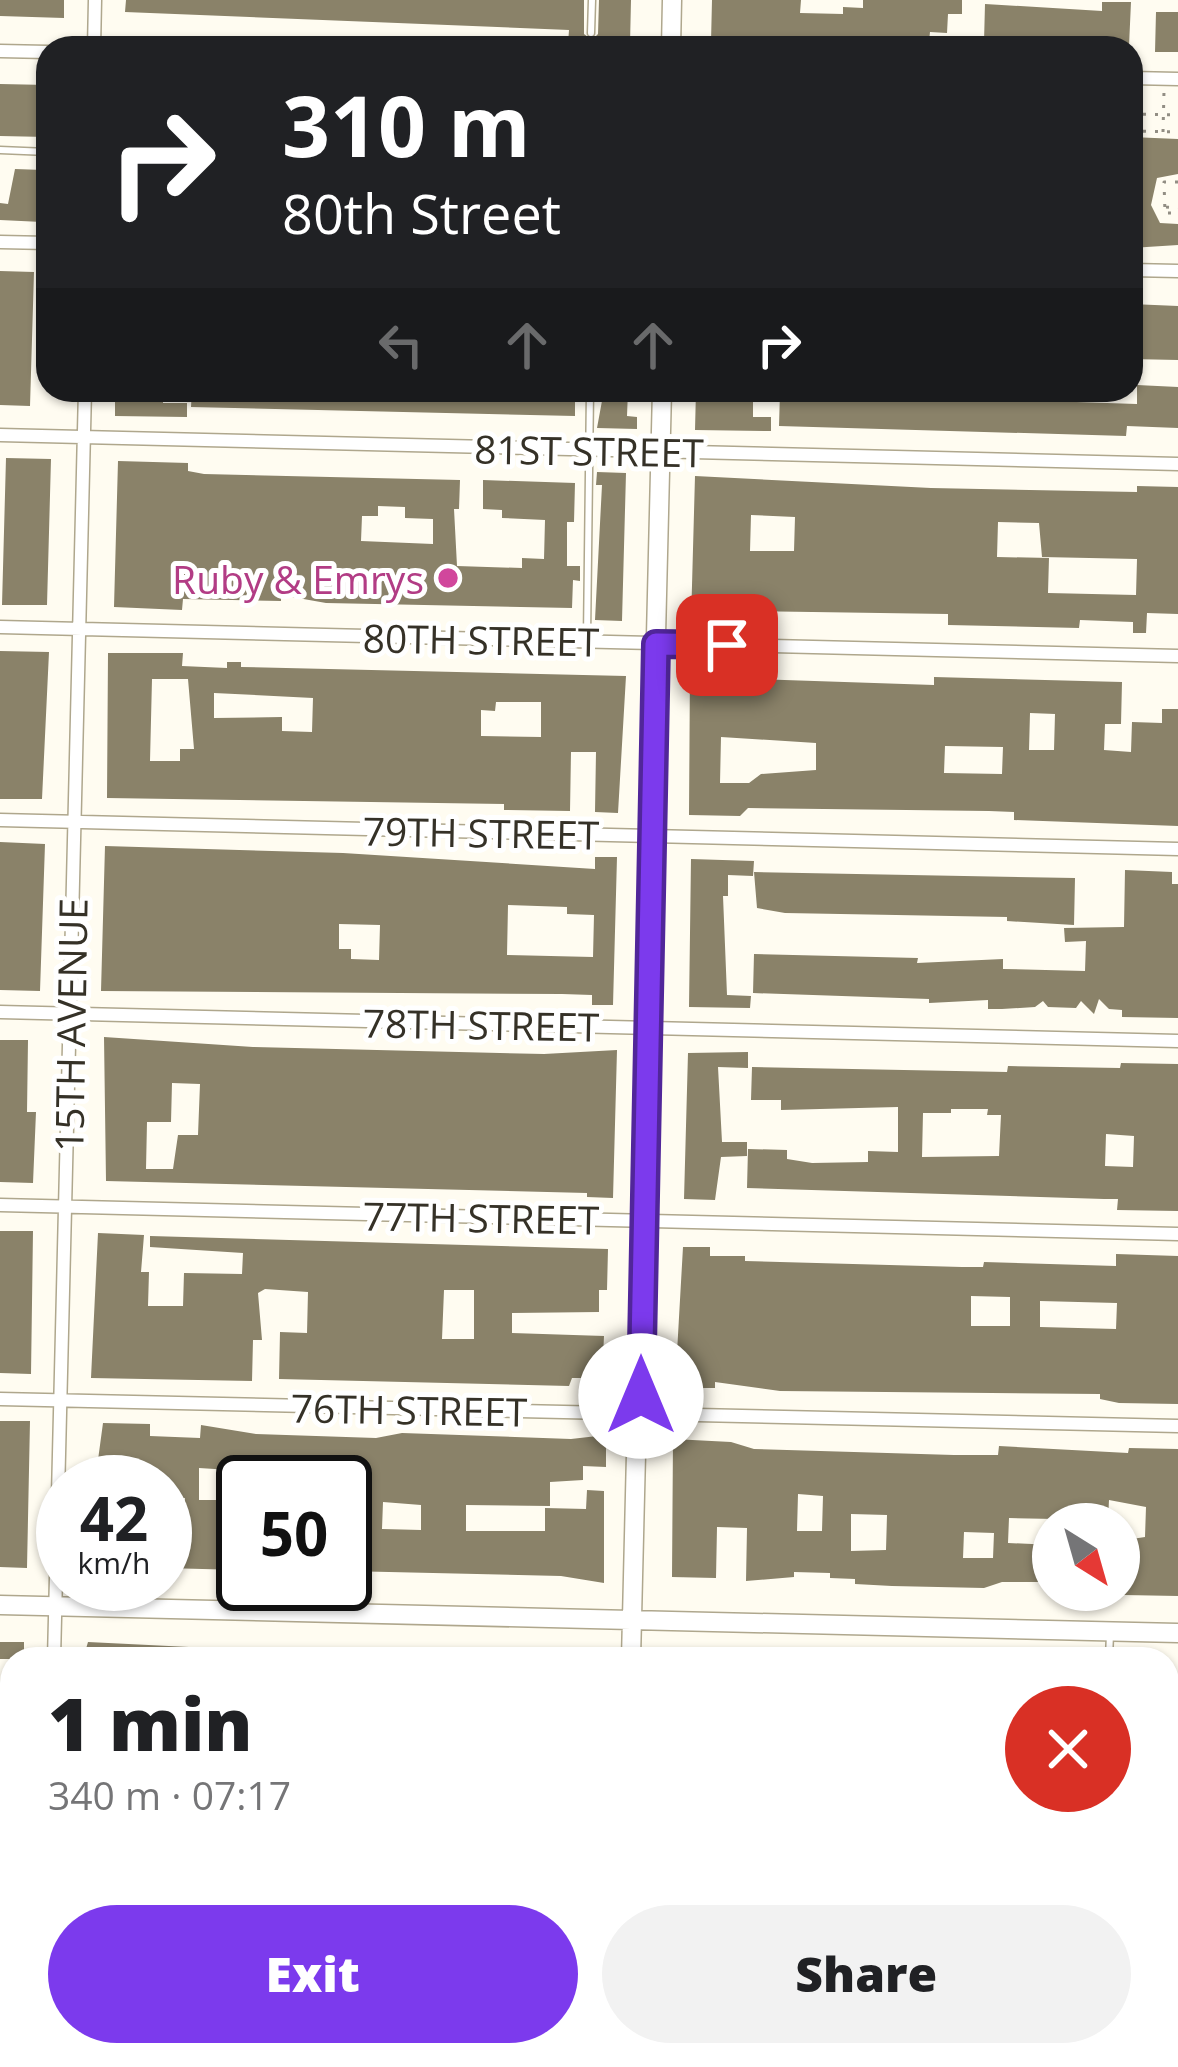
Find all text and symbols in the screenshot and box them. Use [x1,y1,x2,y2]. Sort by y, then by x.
text: 310 m [282,67,530,182]
icon: right [84,84,240,240]
text: 80th Street [282,176,561,250]
icon: left [368,312,434,378]
icon: ahead [494,312,560,378]
icon: ahead [620,312,686,378]
icon: right [746,312,812,378]
street label: 81ST STREET [474,422,705,479]
place label: Ruby & Emrys [172,552,424,605]
marker: Ruby & Emrys [435,565,461,591]
pin [676,594,778,696]
street label: 80TH STREET [362,610,600,668]
icon: arrive [694,612,760,678]
street label: 79TH STREET [362,803,600,861]
street label: 15TH AVENUE [41,898,99,1152]
street label: 78TH STREET [362,995,600,1053]
street label: 77TH STREET [362,1188,600,1246]
position arrow [578,1333,704,1459]
street label: 76TH STREET [290,1380,528,1438]
speed limit sign: 50 [216,1455,372,1611]
text: 42 [80,1477,148,1559]
north arrow [1032,1503,1140,1611]
map controls [1032,1503,1140,1611]
text: km/h [78,1542,150,1583]
text: 1 min [48,1674,253,1772]
button: close [1005,1686,1131,1812]
text: 340 m · 07:17 [48,1768,291,1821]
button: Exit [48,1905,578,2043]
button: Share [602,1905,1131,2043]

